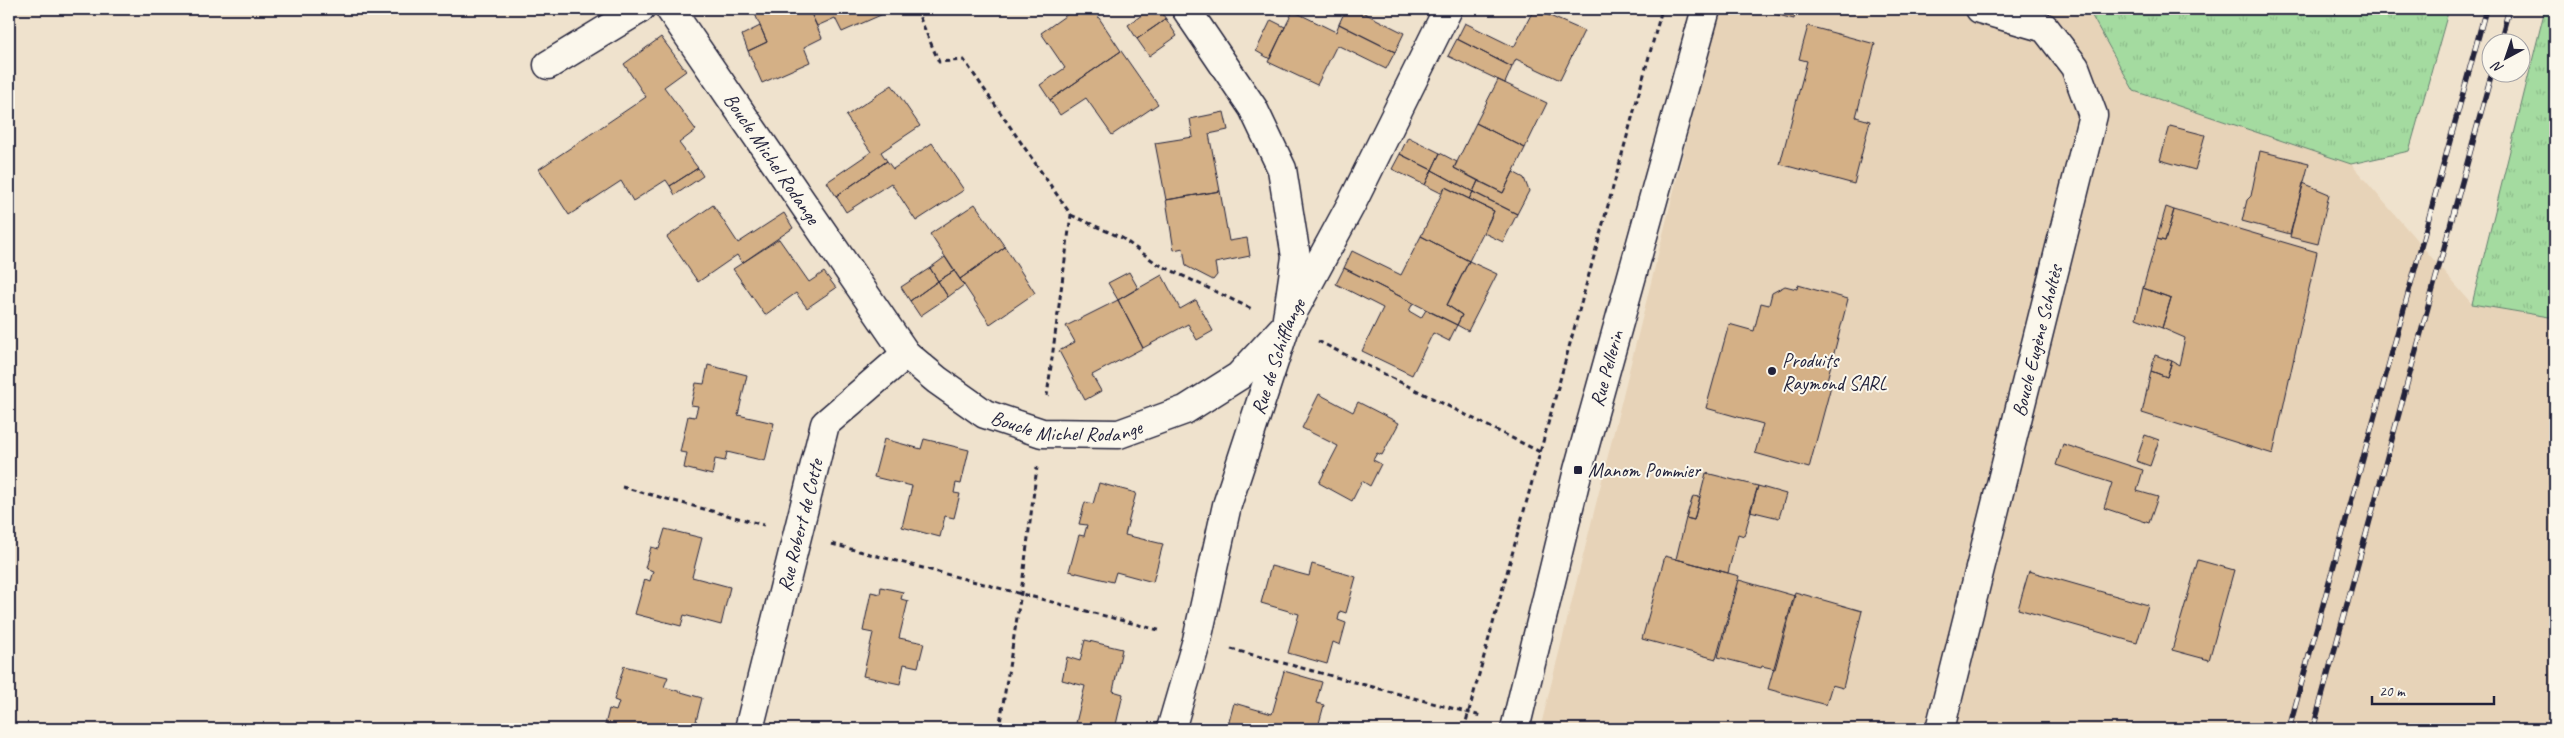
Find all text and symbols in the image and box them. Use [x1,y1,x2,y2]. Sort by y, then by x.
north arrow [2482,32,2532,82]
text: N [2487,57,2507,77]
street label: Boucle Michel Rodange [719,88,827,230]
street label: Boucle Eugène Scholtès [2006,261,2068,419]
street label: Rue de Schifflange [1245,293,1311,418]
street label: Rue Pellerin [1584,327,1629,409]
place label: Produits Raymond SARL [1782,348,1887,396]
marker: Produits Raymond SARL [1766,365,1778,377]
street label: Boucle Michel Rodange [988,404,1147,447]
street label: Rue Robert de Cotte [771,455,829,594]
place label: Manom Pommier [1588,458,1702,483]
marker: Manom Pommier [1572,464,1584,476]
scale bar [2372,673,2494,705]
text: 20 m [2379,682,2406,701]

